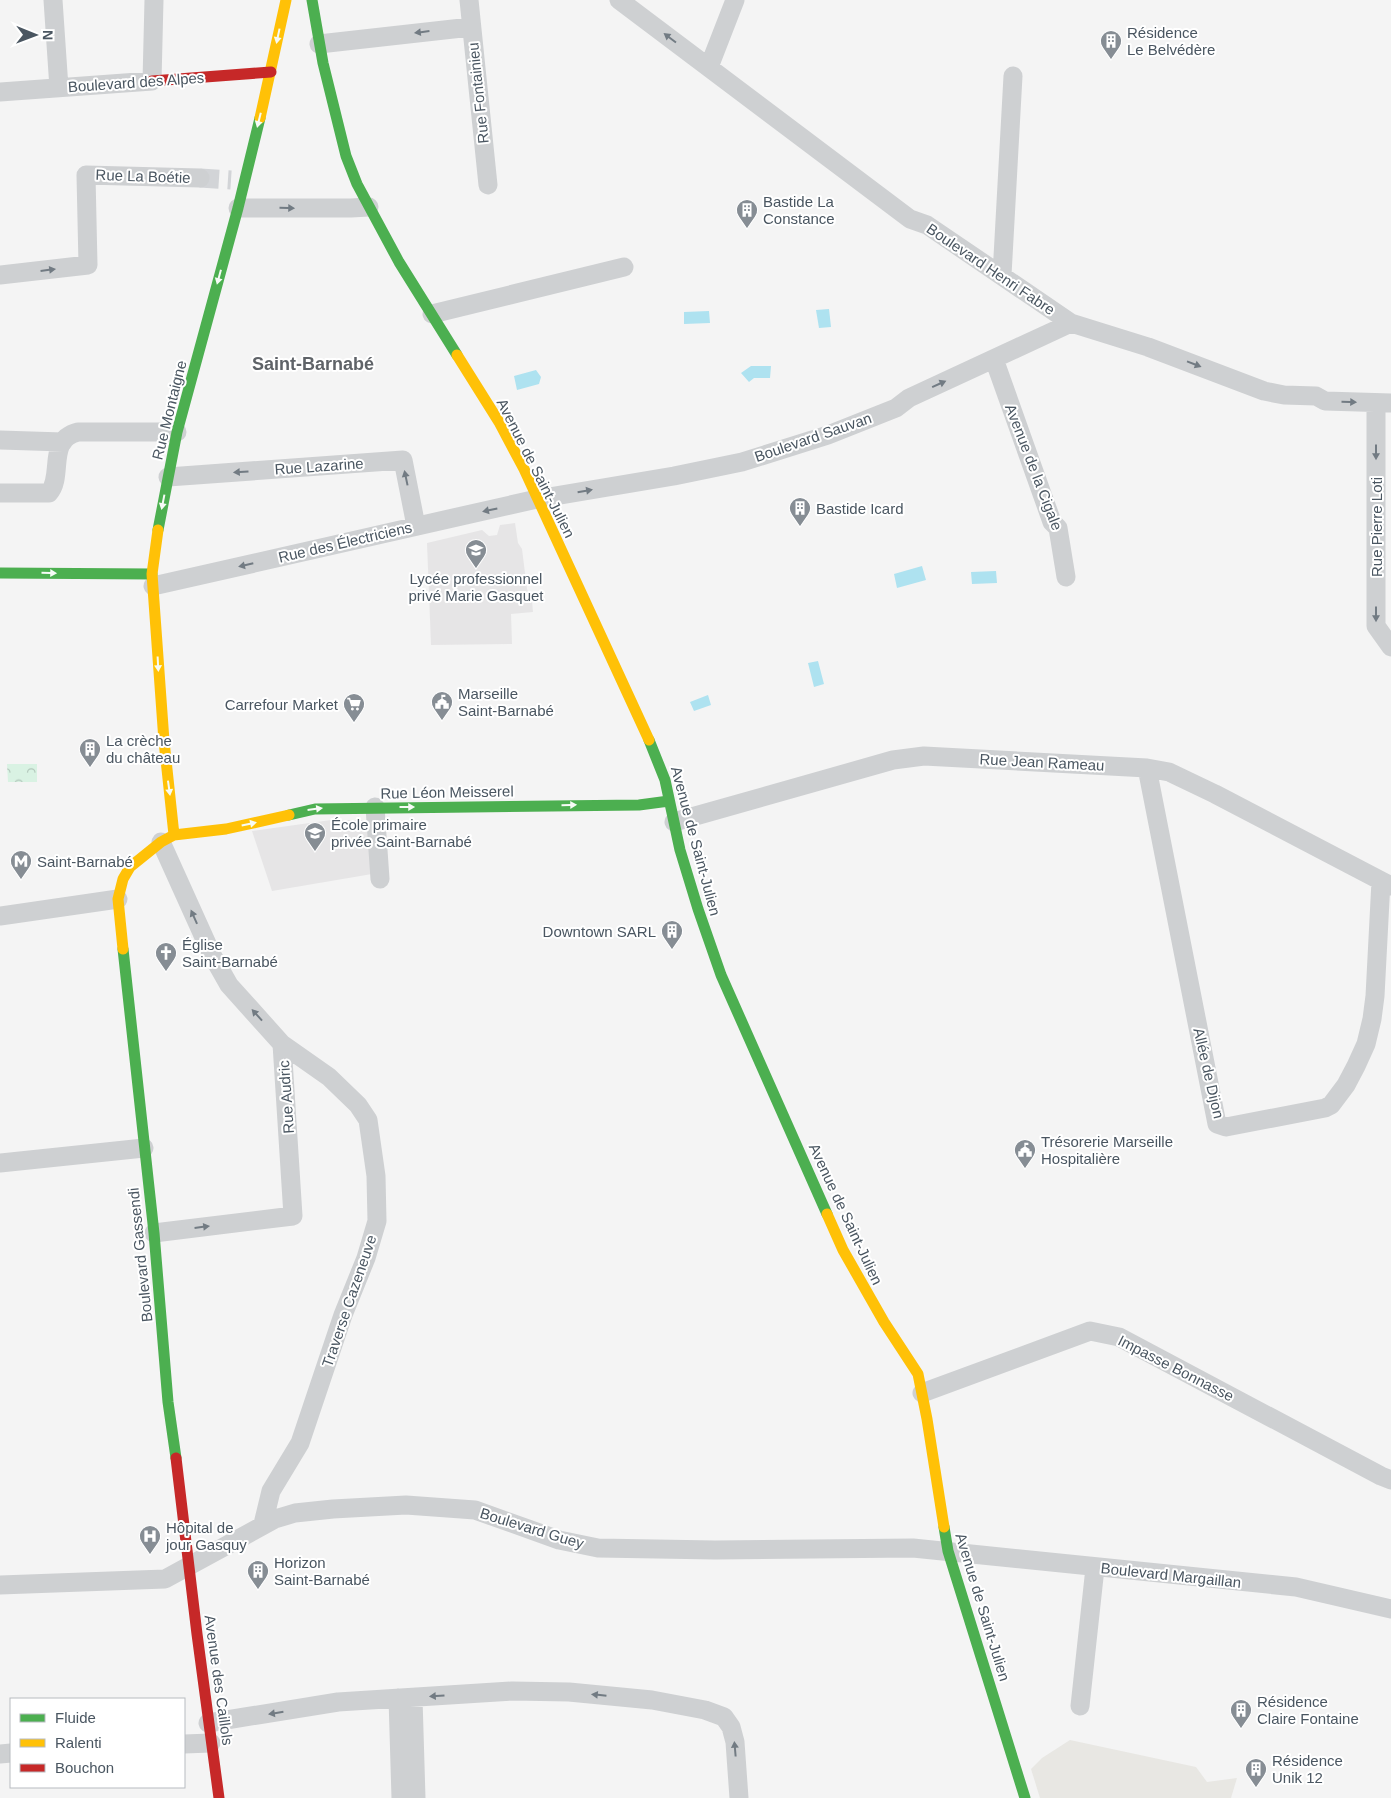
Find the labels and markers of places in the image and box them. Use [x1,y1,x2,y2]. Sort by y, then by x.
place label: Résidence Le Belvédère [1127,24,1215,58]
building icon: Résidence Le Belvédère [1099,29,1123,60]
place label: Bastide La Constance [763,193,835,227]
building icon: Bastide La Constance [735,198,759,229]
building icon: Bastide Icard [788,496,812,527]
place label: Bastide Icard [816,500,904,517]
school or university icon: Lycée professionnel privé Marie Gasquet [464,538,488,569]
place label: Lycée professionnel privé Marie Gasquet [408,570,544,604]
place label: Marseille Saint-Barnabé [458,685,554,719]
public building icon: Marseille Saint-Barnabé [430,690,454,721]
supermarket icon: Carrefour Market [342,692,366,723]
place label: Carrefour Market [225,696,339,713]
place label: La crèche du château [106,732,180,766]
building icon: La crèche du château [78,737,102,768]
place label: École primaire privée Saint-Barnabé [331,816,472,850]
school or university icon: École primaire privée Saint-Barnabé [303,821,327,852]
metro station icon: Saint-Barnabé [9,849,33,880]
place label: Saint-Barnabé [37,853,133,870]
building icon: Downtown SARL [660,919,684,950]
place label: Downtown SARL [543,923,656,940]
place label: Église Saint-Barnabé [182,936,278,970]
church icon: Église Saint-Barnabé [154,941,178,972]
place label: Trésorerie Marseille Hospitalière [1041,1133,1173,1167]
public building icon: Trésorerie Marseille Hospitalière [1013,1138,1037,1169]
place label: Hôpital de jour Gasquy [165,1519,247,1553]
hospital icon: Hôpital de jour Gasquy [138,1524,162,1555]
place label: Horizon Saint-Barnabé [274,1554,370,1588]
building icon: Horizon Saint-Barnabé [246,1559,270,1590]
place label: Résidence Claire Fontaine [1257,1693,1359,1727]
building icon: Résidence Claire Fontaine [1229,1698,1253,1729]
place label: Résidence Unik 12 [1272,1752,1343,1786]
building icon: Résidence Unik 12 [1244,1757,1268,1788]

